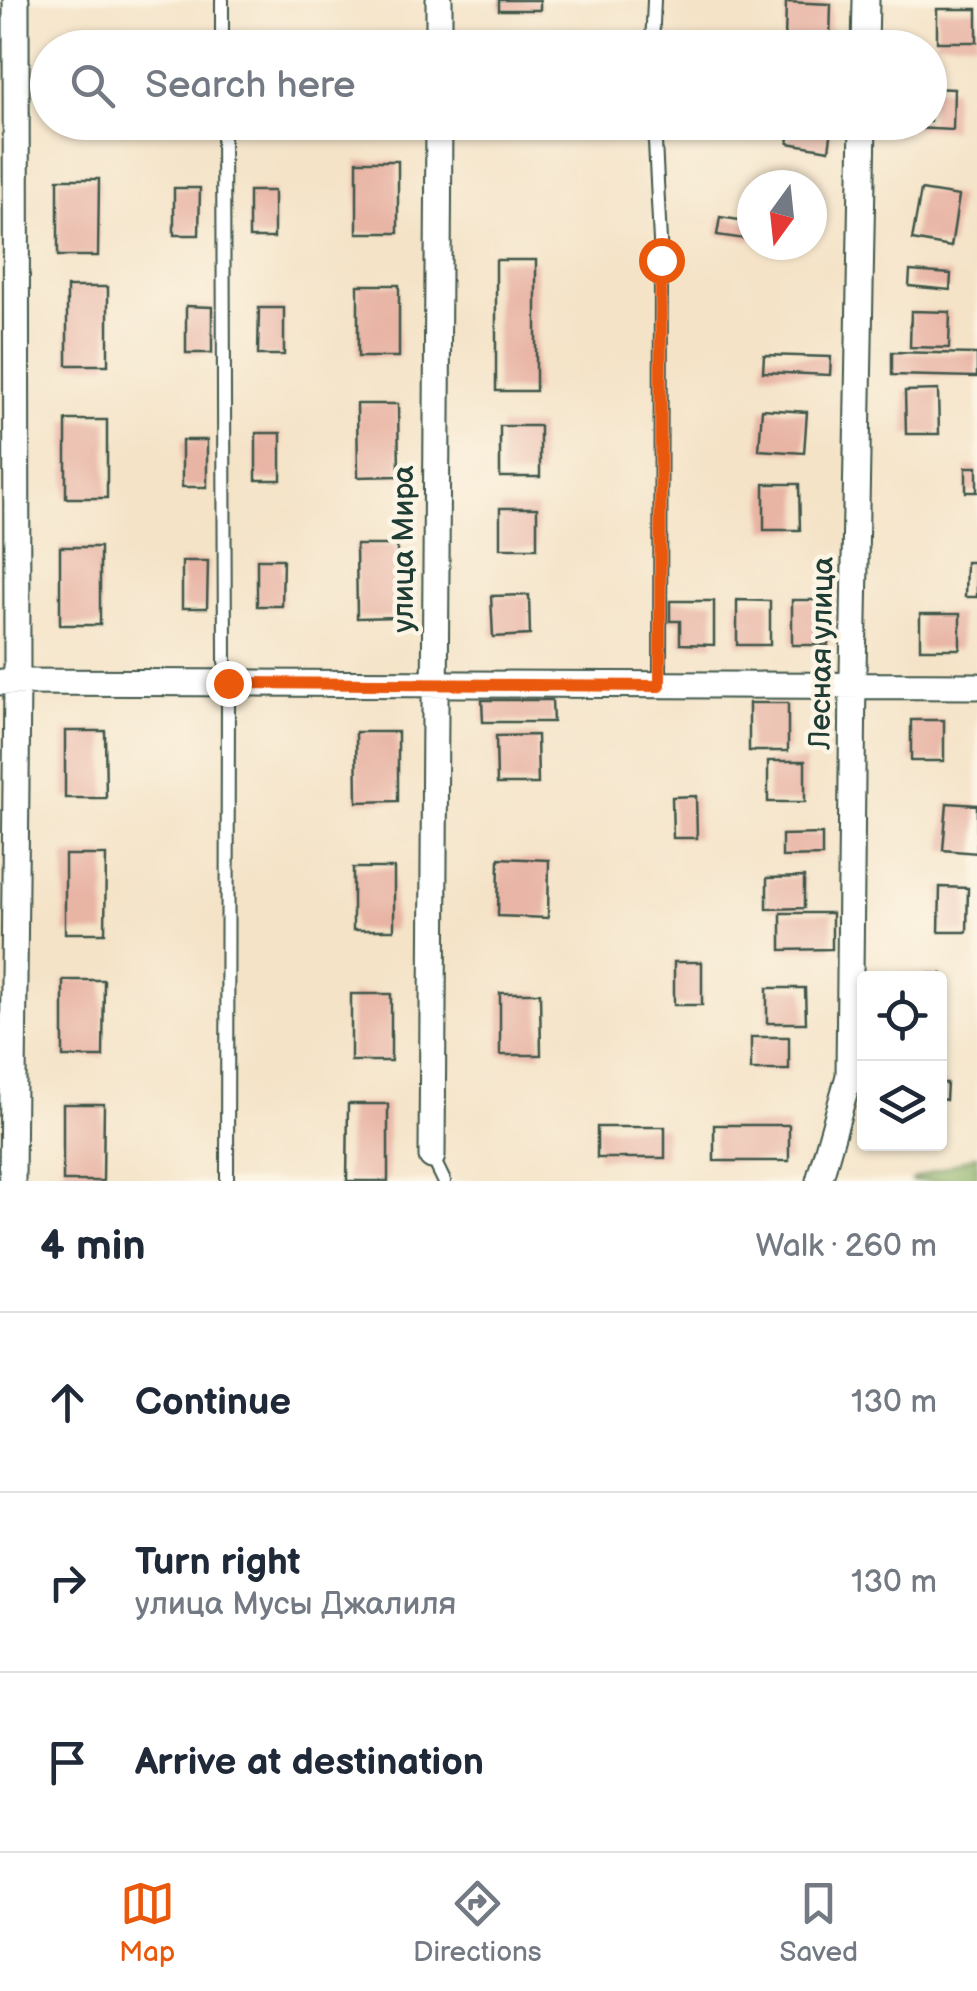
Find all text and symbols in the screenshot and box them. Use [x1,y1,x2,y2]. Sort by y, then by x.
search box [30,30,947,140]
icon: search [65,58,120,113]
text: Search here [145,63,356,108]
north arrow [737,170,827,260]
route start [639,238,685,284]
street label: улица Мира [386,465,422,633]
street label: Лесная улица [802,556,842,751]
route end [206,661,252,707]
map controls [857,971,947,1151]
button: locate [857,971,947,1061]
button: layers [857,1061,947,1151]
text: 4 min [40,1221,146,1272]
text: Walk · 260 m [755,1227,937,1266]
icon: ahead [40,1375,95,1430]
text: Continue [135,1380,291,1425]
text: 130 m [851,1383,937,1422]
text: Turn right [135,1540,300,1585]
icon: right [40,1555,95,1610]
text: 130 m [851,1563,937,1602]
text: улица Мусы Джалиля [135,1585,456,1624]
icon: arrive [40,1735,95,1790]
text: Arrive at destination [135,1740,484,1785]
tab: Map [119,1876,175,1969]
tab: Directions [413,1876,542,1969]
tab: Saved [780,1876,858,1969]

